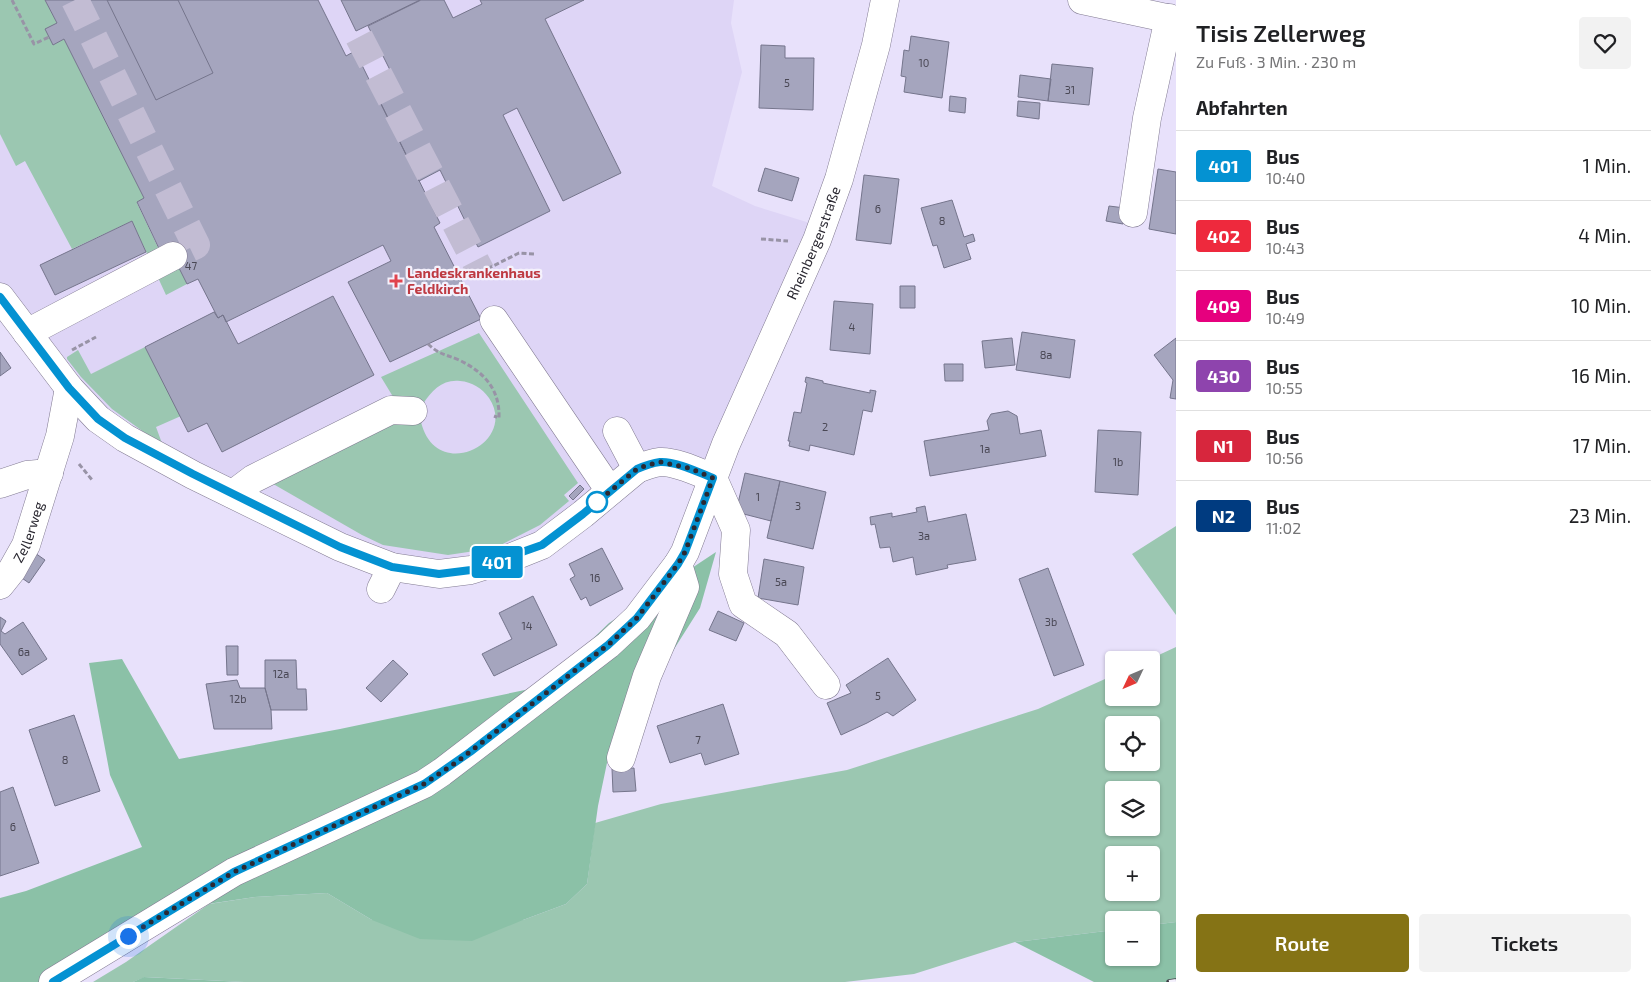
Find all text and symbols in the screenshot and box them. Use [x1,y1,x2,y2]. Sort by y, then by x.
button: heart [1579,17,1631,69]
text: Tisis Zellerweg [1196,18,1366,47]
text: Zu Fuß · 3 Min. · 230 m [1196,52,1356,71]
house number: 10 [918,56,930,69]
house number: 5 [784,76,790,89]
house number: 31 [1065,83,1075,96]
text: Abfahrten [1196,96,1288,119]
text: Bus [1266,145,1300,168]
text: 1 Min. [1582,154,1631,177]
text: 401 [1208,155,1239,177]
text: 10:40 [1266,168,1305,187]
street label: Rheinbergerstraße [783,184,844,302]
house number: 6 [875,202,881,215]
house number: 8 [939,214,945,227]
text: Bus [1266,215,1300,238]
text: 4 Min. [1578,224,1631,247]
text: 402 [1207,225,1240,247]
text: 10:43 [1266,238,1305,257]
house number: 47 [185,259,198,272]
place label: Landeskrankenhaus Feldkirch [407,264,541,297]
marker: Landeskrankenhaus Feldkirch [389,274,403,288]
text: Bus [1266,285,1300,308]
text: 10 Min. [1571,294,1631,317]
text: 409 [1207,295,1240,317]
text: 10:49 [1266,308,1305,327]
house number: 4 [849,320,856,333]
house number: 8a [1040,348,1052,361]
text: Bus [1266,355,1300,378]
text: 16 Min. [1572,364,1631,387]
text: 430 [1207,365,1240,387]
text: 10:55 [1266,378,1303,397]
house number: 2 [822,420,828,433]
text: Bus [1266,425,1300,448]
text: 17 Min. [1573,434,1631,457]
text: N1 [1213,435,1234,457]
house number: 1a [980,442,990,455]
text: 10:56 [1266,448,1304,467]
house number: 1b [1113,455,1123,468]
house number: 1 [756,490,760,503]
unlabelled marker [586,491,608,513]
text: Bus [1266,495,1300,518]
street label: Zellerweg [9,499,47,565]
house number: 3 [795,499,801,512]
text: 23 Min. [1569,504,1631,527]
text: N2 [1212,505,1235,527]
text: 11:02 [1266,518,1301,537]
house number: 3a [918,529,930,542]
line badge: 401 [468,546,526,578]
text: 401 [482,551,512,573]
house number: 16 [590,571,600,584]
house number: 5a [775,575,787,588]
house number: 3b [1045,615,1057,628]
house number: 14 [521,619,533,632]
house number: 6a [18,645,30,658]
north arrow [1105,651,1160,706]
map controls [1105,651,1160,966]
house number: 12a [273,667,289,680]
house number: 5 [875,689,881,702]
house number: 12b [230,692,246,705]
button: locate [1105,716,1160,771]
house number: 7 [695,733,701,746]
house number: 8 [62,753,68,766]
button: layers [1105,781,1160,836]
house number: 6 [10,820,16,833]
button: + [1105,846,1160,901]
button: − [1105,911,1160,966]
button: Route [1196,914,1409,972]
button: Tickets [1419,914,1631,972]
your location [116,924,141,949]

